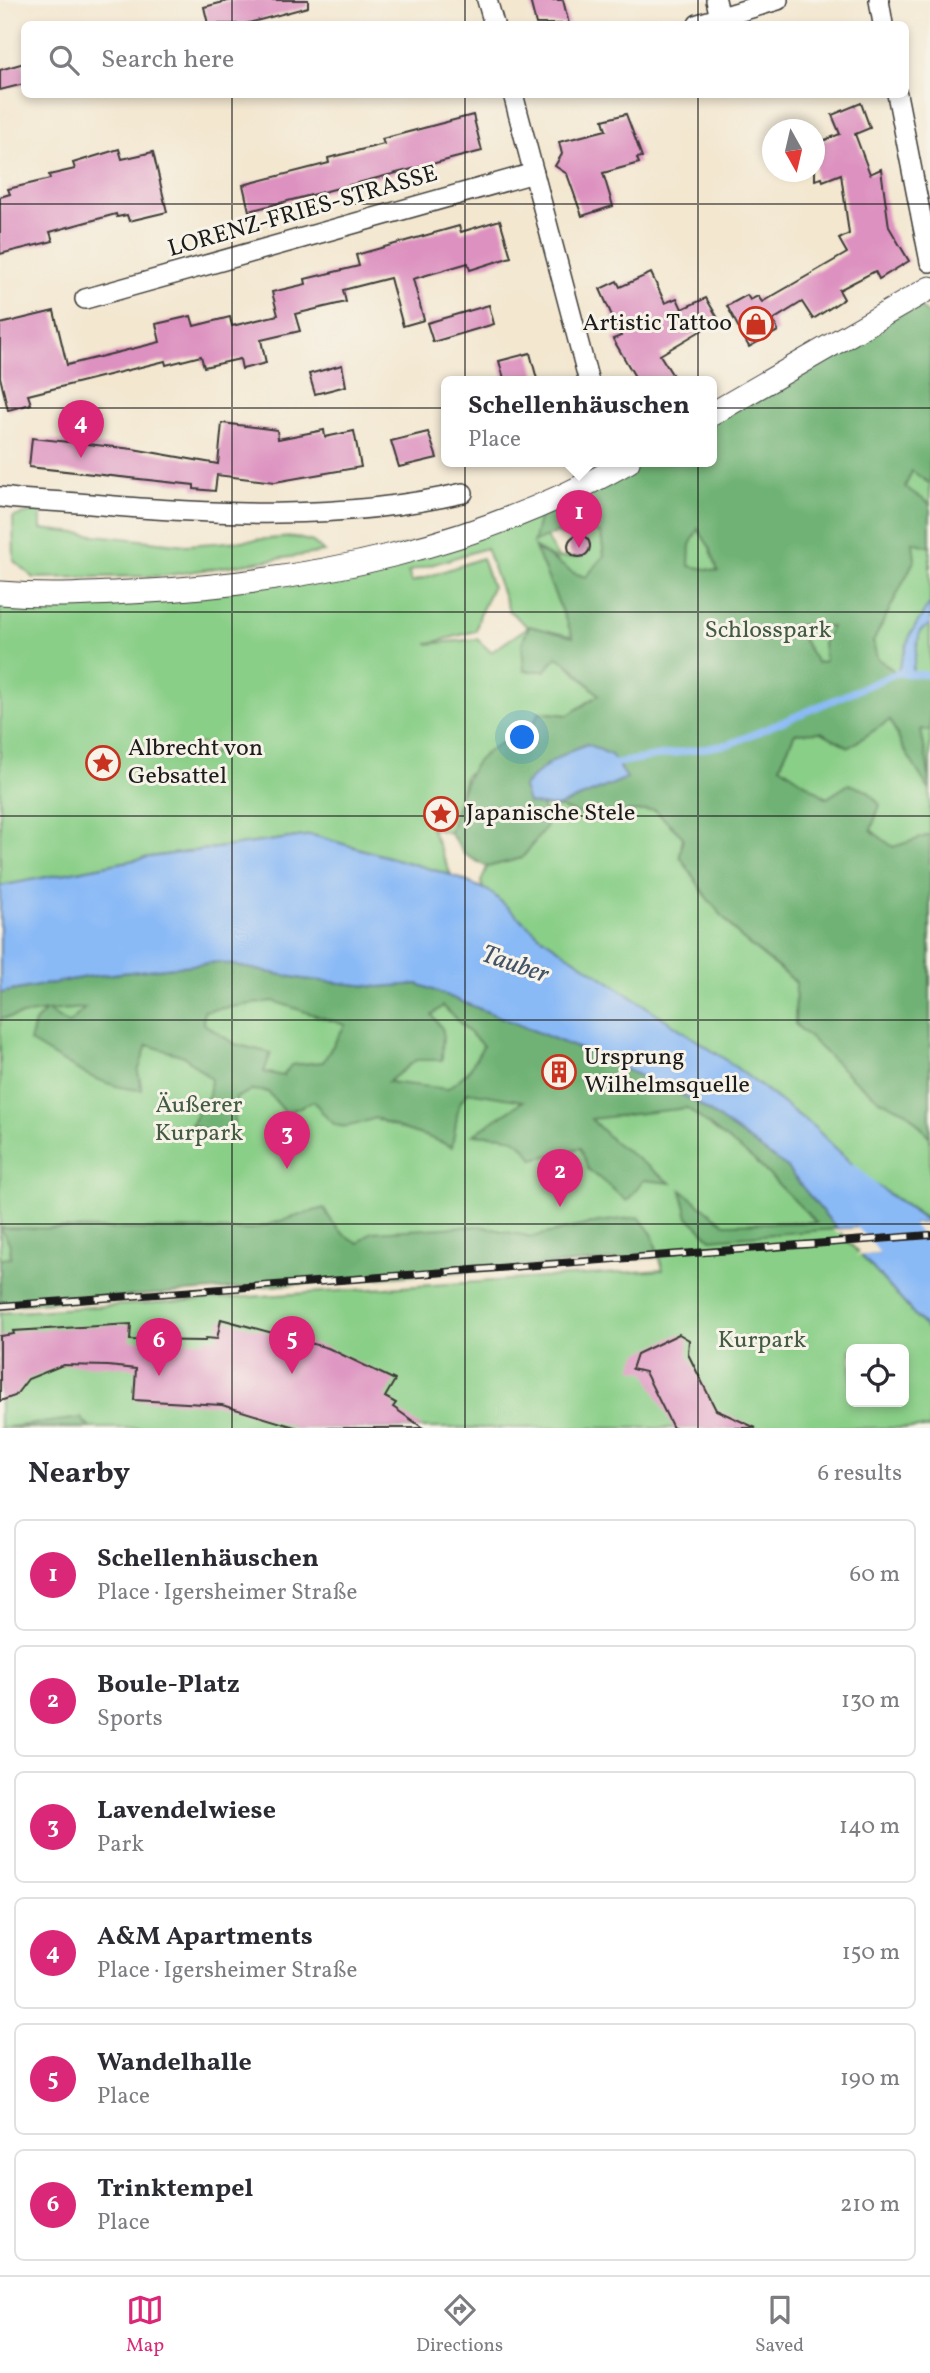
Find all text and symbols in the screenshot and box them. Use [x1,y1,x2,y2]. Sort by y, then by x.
search box [21,21,909,98]
icon: search [45,41,83,79]
text: Search here [101,42,234,78]
north arrow [762,119,825,182]
street label: LORENZ-FRIES-STRASSE [164,157,442,267]
shop icon: Artistic Tattoo [737,305,775,343]
place label: Artistic Tattoo [583,307,732,341]
popup [441,376,717,467]
text: Schellenhäuschen [468,388,690,424]
pin: 4 [58,400,104,458]
text: Place [468,424,521,456]
pin: 1 [556,490,602,548]
park label: Schlosspark [704,614,832,648]
your location [505,720,539,754]
place label: Albrecht von Gebsattel [128,732,263,794]
place icon: Albrecht von Gebsattel [84,744,122,782]
place icon: Japanische Stele [422,795,460,833]
place label: Japanische Stele [466,797,635,831]
water label: Tauber [476,937,554,993]
place label: Ursprung Wilhelmsquelle [584,1041,750,1103]
building icon: Ursprung Wilhelmsquelle [540,1053,578,1091]
park label: Äußerer Kurpark [155,1089,243,1151]
pin: 3 [264,1111,310,1169]
pin: 2 [537,1149,583,1207]
pin: 5 [269,1316,315,1374]
pin: 6 [136,1318,182,1376]
park label: Kurpark [718,1324,806,1358]
map controls [846,1344,909,1407]
button: locate [846,1344,909,1407]
text: Nearby [28,1453,130,1495]
text: 6 results [818,1458,902,1490]
text: Schellenhäuschen [97,1541,319,1577]
text: 1 [48,1559,58,1591]
text: 60 m [850,1559,900,1591]
text: Place · Igersheimer Straße [97,1577,357,1609]
text: Boule-Platz [97,1667,240,1703]
text: 2 [47,1685,59,1717]
text: 130 m [841,1685,900,1717]
text: Sports [97,1703,163,1735]
text: Lavendelwiese [97,1793,276,1829]
text: 3 [47,1811,59,1843]
text: 140 m [839,1811,900,1843]
text: Park [97,1829,144,1861]
text: A&M Apartments [97,1919,313,1955]
text: 4 [46,1937,60,1969]
text: 150 m [842,1937,900,1969]
text: Place · Igersheimer Straße [97,1955,357,1987]
text: Wandelhalle [97,2045,252,2081]
text: 5 [47,2063,59,2095]
text: 190 m [840,2063,900,2095]
text: Place [97,2081,150,2113]
text: Trinktempel [97,2171,253,2207]
text: 6 [47,2189,59,2221]
text: 210 m [840,2189,900,2221]
text: Place [97,2207,150,2239]
tab: Map [126,2291,164,2359]
tab: Directions [416,2291,503,2359]
tab: Saved [755,2291,804,2359]

